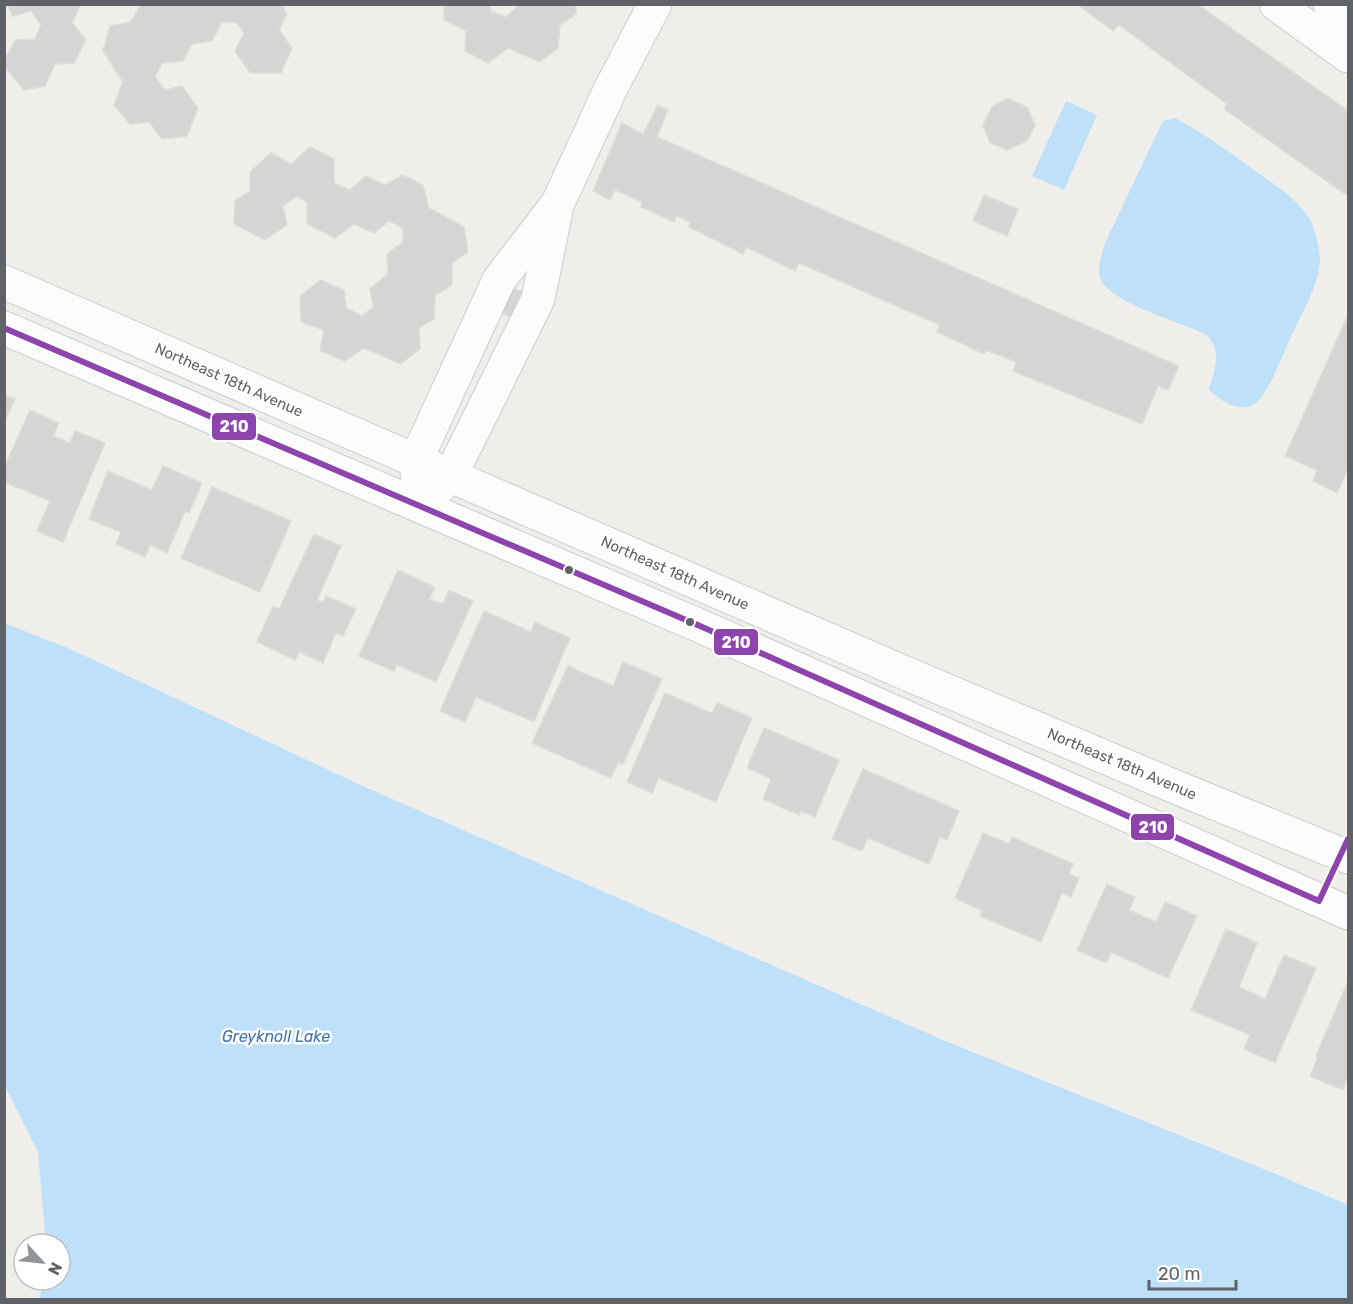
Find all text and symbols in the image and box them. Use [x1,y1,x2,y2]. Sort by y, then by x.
street label: Northeast 18th Avenue [152,339,306,421]
line badge: 210 [211,412,257,441]
text: 210 [219,417,249,436]
street label: Northeast 18th Avenue [598,532,752,614]
unlabelled marker [563,564,575,576]
unlabelled marker [684,616,696,628]
line badge: 210 [713,628,759,656]
text: 210 [721,633,751,652]
street label: Northeast 18th Avenue [1045,724,1199,804]
line badge: 210 [1130,813,1175,841]
text: 210 [1138,818,1168,837]
water label: Greyknoll Lake [222,1027,330,1046]
north arrow [12,1232,72,1292]
scale bar [1149,1253,1236,1291]
text: N [44,1259,66,1278]
text: 20 m [1158,1263,1200,1285]

